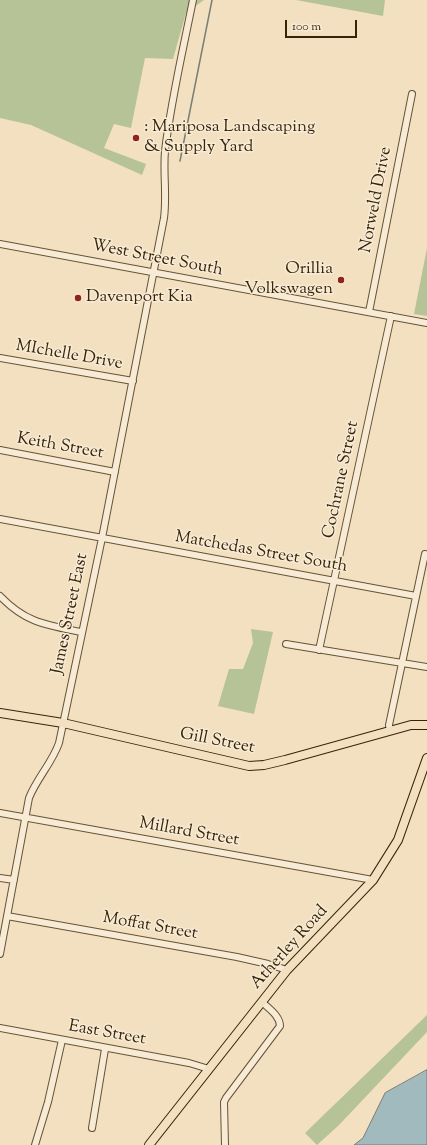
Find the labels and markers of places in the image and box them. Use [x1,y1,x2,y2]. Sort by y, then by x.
place label: : Mariposa Landscaping & Supply Yard [144,118,315,158]
marker: : Mariposa Landscaping & Supply Yard [131,133,141,143]
place label: Orillia Volkswagen [244,260,333,300]
marker: Orillia Volkswagen [336,275,346,285]
place label: Davenport Kia [86,288,193,308]
marker: Davenport Kia [73,293,83,303]

